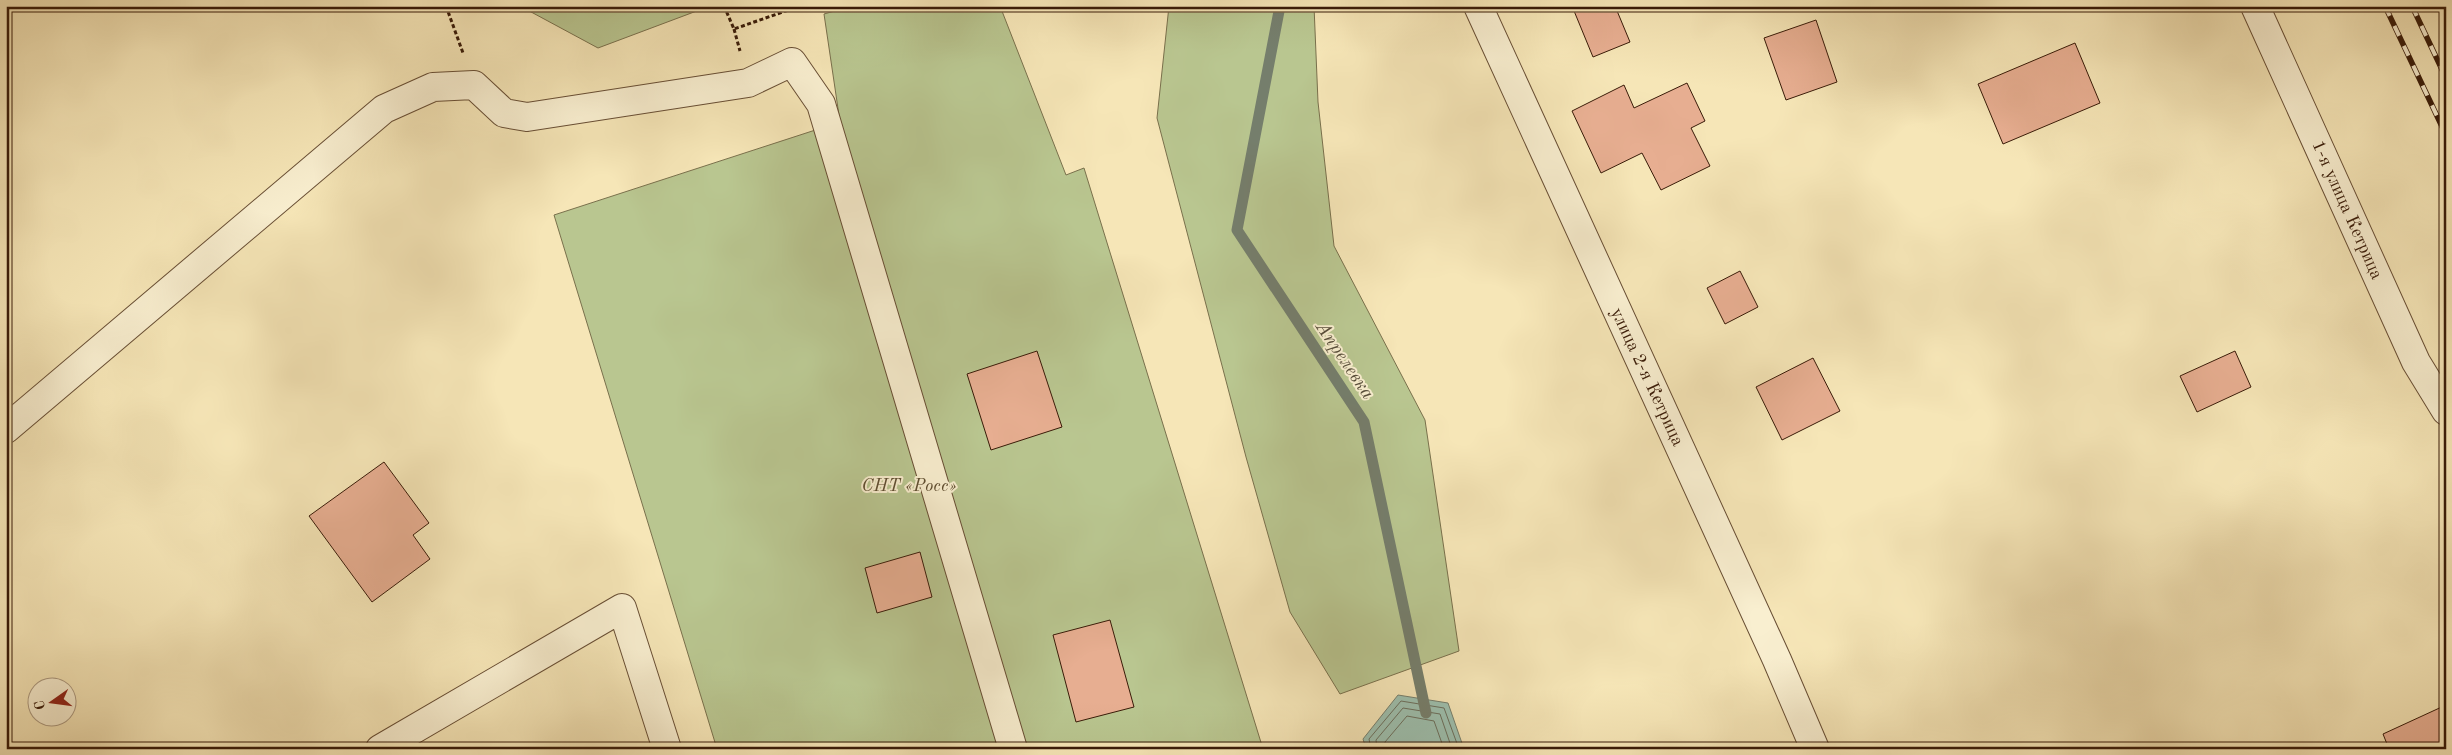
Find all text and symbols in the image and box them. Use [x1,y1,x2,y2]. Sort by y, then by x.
street label: 1-я улица Кетрица [2308,138,2386,282]
street label: улица 2-я Кетрица [1607,305,1687,449]
water label: Апрелевка [1311,318,1377,403]
park label: СНТ «Росс» [861,477,957,495]
north arrow [28,678,78,728]
text: С [32,699,48,711]

